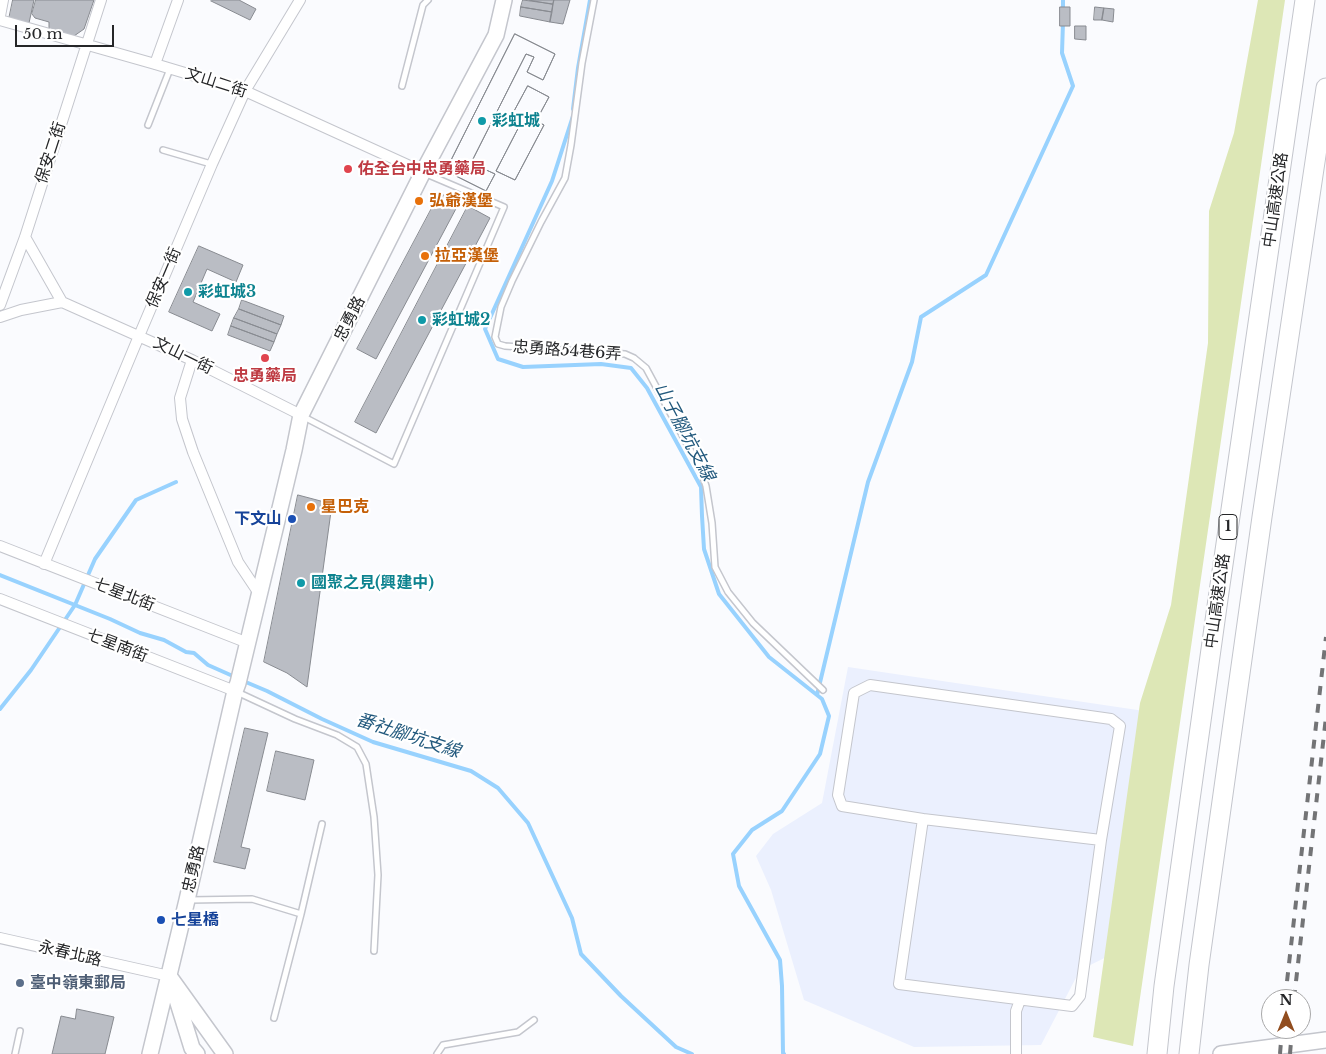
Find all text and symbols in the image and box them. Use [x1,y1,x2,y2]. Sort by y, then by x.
scale bar [18,15,116,47]
text: 50 m [23,24,63,43]
street label: 文山二街 [183,64,249,102]
place label: 彩虹城 [492,111,540,131]
marker: 彩虹城 [476,115,488,127]
street label: 保安二街 [32,120,70,186]
street label: 中山高速公路 [1260,151,1292,249]
place label: 佑全台中忠勇藥局 [358,159,486,179]
marker: 佑全台中忠勇藥局 [342,163,354,175]
place label: 弘爺漢堡 [429,191,493,211]
marker: 弘爺漢堡 [413,195,425,207]
street label: 保安一街 [143,245,185,311]
place label: 拉亞漢堡 [435,246,499,266]
marker: 拉亞漢堡 [419,250,431,262]
place label: 彩虹城3 [198,282,256,302]
marker: 彩虹城3 [182,286,194,298]
street label: 忠勇路 [331,293,369,345]
place label: 彩虹城2 [432,310,490,330]
marker: 彩虹城2 [416,314,428,326]
street label: 文山一街 [150,333,216,379]
street label: 忠勇路54巷6弄 [512,338,622,364]
marker: 忠勇藥局 [259,352,271,364]
place label: 忠勇藥局 [233,366,297,386]
water label: 山子腳坑支線 [649,379,719,485]
place label: 星巴克 [321,497,369,517]
marker: 星巴克 [305,501,317,513]
place label: 下文山 [234,509,282,529]
marker: 下文山 [286,513,298,525]
road number: 1 [1219,514,1237,540]
street label: 中山高速公路 [1202,552,1234,650]
place label: 國聚之見(興建中) [311,573,434,593]
street label: 七星北街 [91,575,157,615]
marker: 國聚之見(興建中) [295,577,307,589]
street label: 七星南街 [84,626,150,666]
water label: 番社腳坑支線 [353,709,463,763]
street label: 忠勇路 [179,843,209,895]
place label: 七星橋 [171,910,219,930]
marker: 七星橋 [155,914,167,926]
street label: 永春北路 [37,937,103,971]
place label: 臺中嶺東郵局 [30,973,126,993]
marker: 臺中嶺東郵局 [14,977,26,989]
north arrow [1261,989,1311,1039]
text: N [1279,991,1293,1009]

